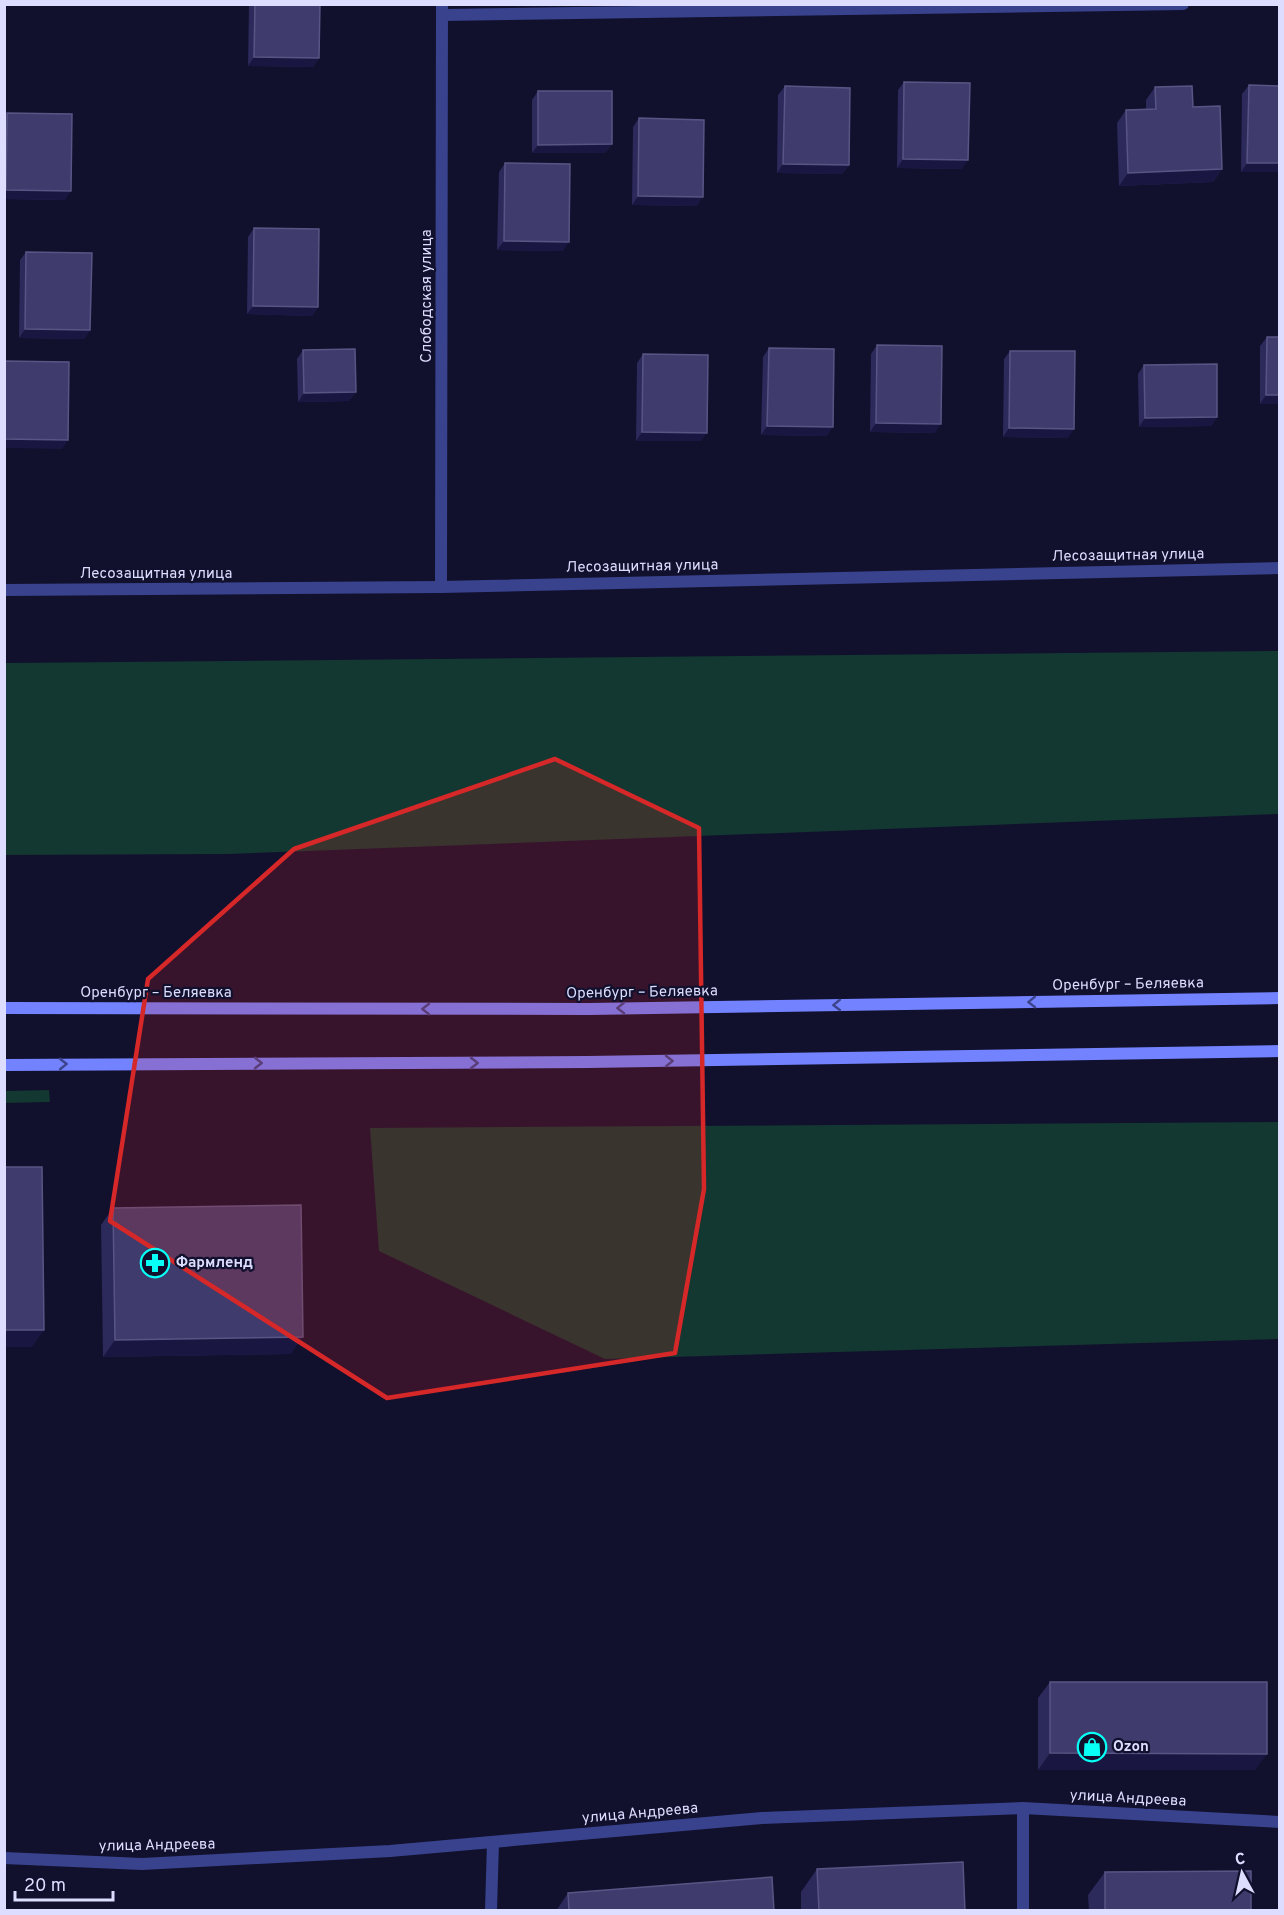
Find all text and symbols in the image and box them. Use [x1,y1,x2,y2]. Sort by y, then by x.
street label: Слободская улица [418,229,437,363]
street label: Лесозащитная улица [1052,545,1204,567]
street label: Лесозащитная улица [566,556,718,578]
street label: Лесозащитная улица [80,565,232,584]
street label: Оренбург – Беляевка [1052,974,1204,996]
street label: Оренбург – Беляевка [566,982,718,1004]
street label: Оренбург – Беляевка [80,984,232,1003]
one-way arrow [1028,996,1037,1008]
one-way arrow [833,999,842,1011]
one-way arrow [617,1002,626,1015]
one-way arrow [422,1003,431,1015]
one-way arrow [664,1055,673,1067]
one-way arrow [253,1057,262,1069]
one-way arrow [469,1057,478,1069]
one-way arrow [58,1058,67,1070]
pharmacy icon: Фармленд [139,1247,171,1279]
place label: Фармленд [176,1254,253,1273]
shop icon: Ozon [1076,1731,1108,1763]
place label: Ozon [1113,1738,1149,1757]
street label: улица Андреева [1069,1786,1187,1812]
street label: улица Андреева [581,1799,699,1829]
street label: улица Андреева [99,1835,215,1857]
north arrow [1212,1843,1272,1903]
text: С [1234,1850,1247,1871]
scale bar [15,1864,112,1902]
text: 20 m [24,1875,66,1898]

